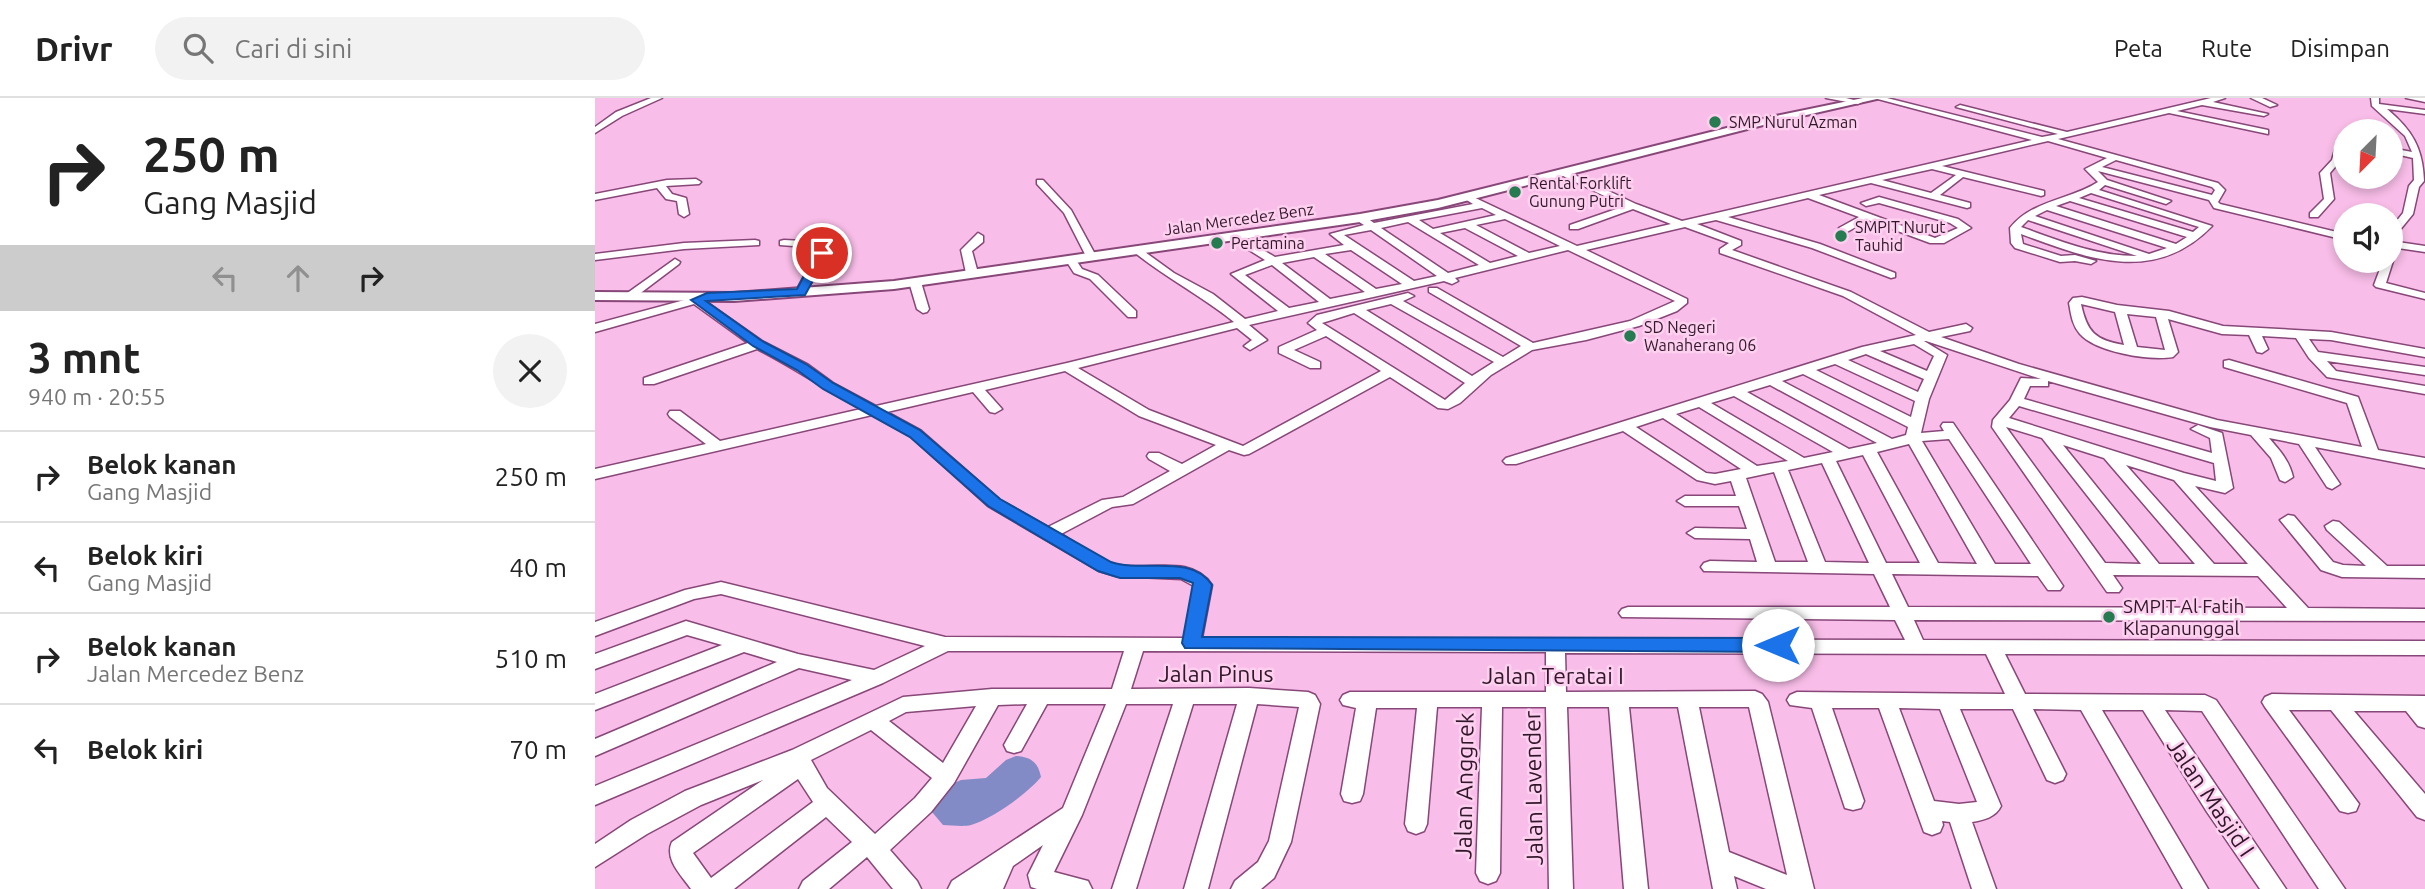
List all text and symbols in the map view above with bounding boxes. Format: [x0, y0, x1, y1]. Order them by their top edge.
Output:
search box [155, 17, 645, 80]
icon: search [179, 29, 217, 67]
text: Drivr [35, 30, 113, 67]
text: Cari di sini [235, 34, 352, 63]
text: Peta [2114, 35, 2163, 62]
text: Rute [2201, 35, 2252, 62]
text: Disimpan [2290, 35, 2390, 62]
place label: SMP Nurul Azman [1729, 113, 1857, 131]
marker: SMP Nurul Azman [1707, 114, 1723, 130]
north arrow [2333, 119, 2403, 189]
map controls [2333, 119, 2403, 273]
icon: right [28, 126, 119, 217]
text: 250 m [143, 126, 280, 181]
place label: Rental Forklift Gunung Putri [1529, 174, 1632, 210]
text: Gang Masjid [143, 184, 317, 220]
marker: Rental Forklift Gunung Putri [1507, 184, 1523, 200]
street label: Jalan Mercedez Benz [1163, 200, 1315, 238]
button: sound [2333, 203, 2403, 273]
place label: SMPIT Nurut Tauhid [1855, 218, 1946, 254]
pin [792, 223, 852, 283]
marker: SMPIT Nurut Tauhid [1833, 228, 1849, 244]
icon: arrive [803, 234, 841, 272]
place label: Pertamina [1231, 234, 1305, 252]
marker: Pertamina [1209, 235, 1225, 251]
icon: left [206, 259, 244, 297]
icon: ahead [279, 259, 317, 297]
icon: right [352, 259, 390, 297]
place label: SD Negeri Wanaherang 06 [1644, 318, 1756, 354]
marker: SD Negeri Wanaherang 06 [1622, 328, 1638, 344]
text: 3 mnt [28, 334, 141, 381]
button: close [493, 334, 567, 408]
text: 940 m · 20:55 [28, 384, 166, 409]
text: Belok kanan [87, 450, 237, 479]
icon: right [28, 458, 66, 496]
text: 250 m [495, 462, 567, 491]
text: Gang Masjid [87, 479, 212, 504]
text: Belok kiri [87, 541, 203, 570]
icon: left [28, 549, 66, 587]
text: 40 m [509, 553, 567, 582]
text: Gang Masjid [87, 570, 212, 595]
place label: SMPIT Al Fatih Klapanunggal [2123, 595, 2244, 639]
position arrow [1741, 608, 1815, 682]
marker: SMPIT Al Fatih Klapanunggal [2101, 609, 2117, 625]
text: Belok kanan [87, 632, 237, 661]
icon: right [28, 640, 66, 678]
text: 510 m [495, 644, 567, 673]
text: Jalan Mercedez Benz [87, 661, 304, 686]
street label: Jalan Pinus [1158, 661, 1274, 686]
street label: Jalan Teratai I [1482, 663, 1624, 688]
street label: Jalan Lavender [1519, 710, 1547, 866]
street label: Jalan Anggrek [1450, 712, 1478, 860]
icon: left [28, 731, 66, 769]
street label: Jalan Masjid I [2162, 733, 2260, 861]
text: Belok kiri [87, 735, 203, 764]
text: 70 m [509, 735, 567, 764]

